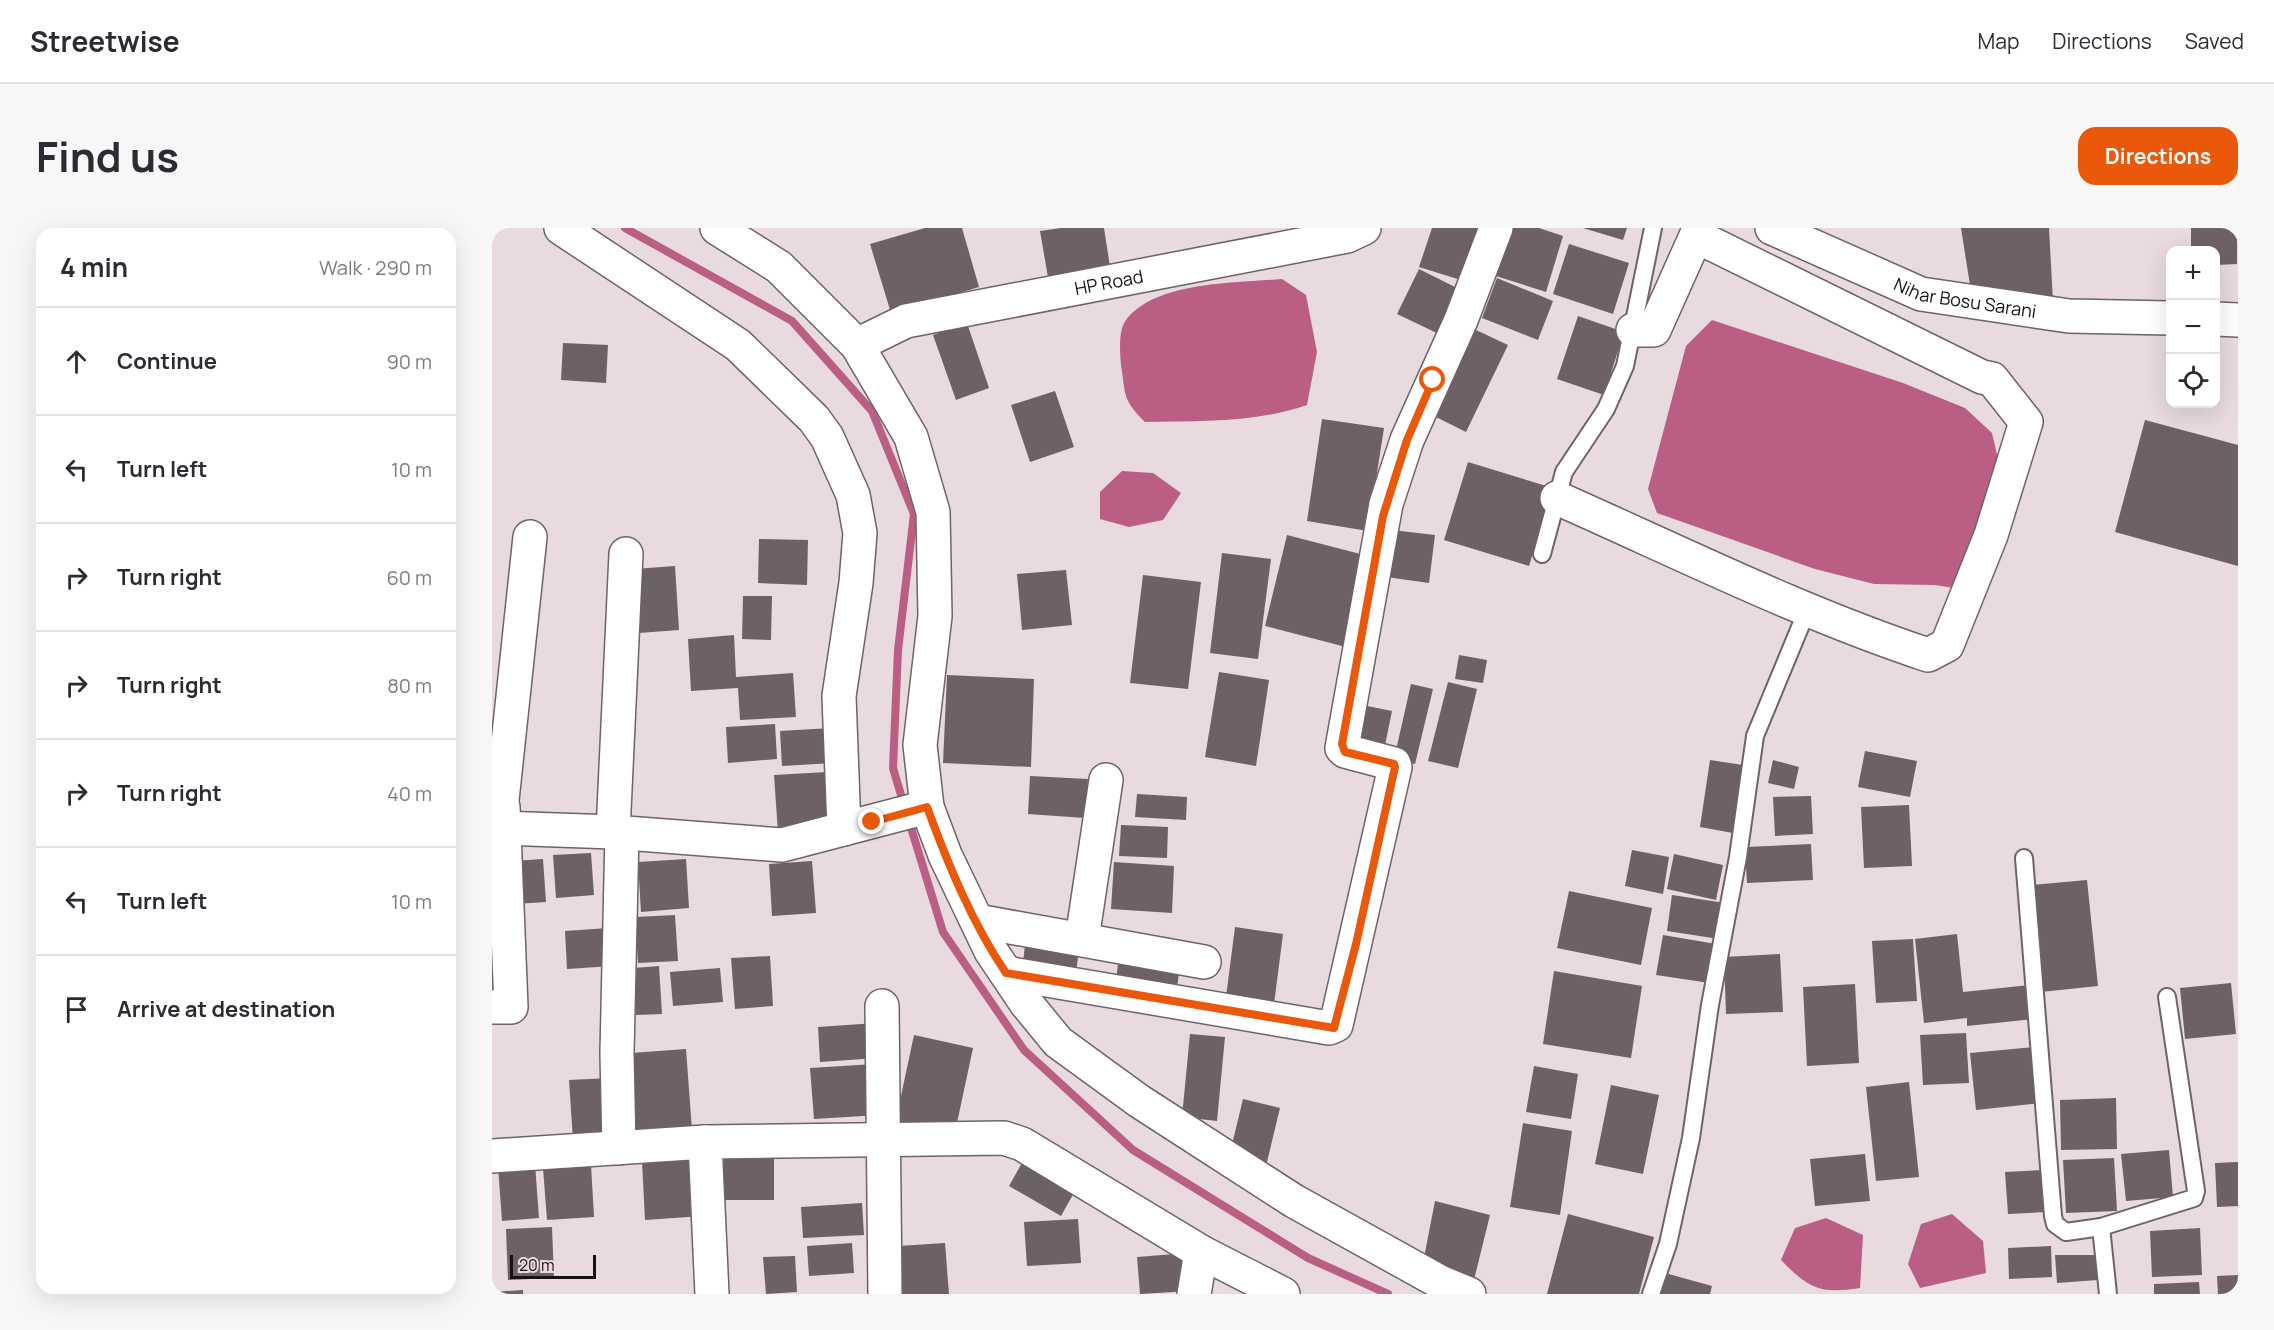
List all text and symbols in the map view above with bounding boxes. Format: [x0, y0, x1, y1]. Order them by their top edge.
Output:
text: Streetwise [30, 22, 180, 60]
text: Map [1978, 27, 2019, 55]
text: Directions [2052, 27, 2152, 55]
text: Saved [2185, 27, 2244, 55]
text: Find us [36, 127, 179, 185]
button: Directions [2078, 127, 2238, 185]
map controls [2166, 246, 2220, 408]
button: + [2166, 246, 2220, 300]
text: 4 min [60, 249, 128, 285]
text: Walk · 290 m [319, 254, 432, 281]
street label: HP Road [1072, 264, 1145, 300]
street label: Nihar Bosu Sarani [1890, 272, 2038, 323]
button: − [2166, 300, 2220, 354]
icon: ahead [60, 345, 93, 378]
text: Continue [117, 346, 217, 376]
text: 90 m [386, 348, 432, 375]
button: locate [2166, 354, 2220, 408]
route start [1419, 366, 1445, 392]
icon: left [60, 453, 93, 486]
text: Turn left [117, 454, 207, 484]
text: 10 m [391, 456, 432, 483]
icon: right [60, 561, 93, 594]
text: Turn right [117, 562, 222, 592]
text: 60 m [386, 564, 432, 591]
icon: right [60, 669, 93, 702]
text: Turn right [117, 670, 222, 700]
text: 80 m [387, 672, 432, 699]
icon: right [60, 777, 93, 810]
text: Turn right [117, 778, 222, 808]
text: 40 m [387, 780, 432, 807]
route end [858, 808, 884, 834]
icon: left [60, 885, 93, 918]
text: Turn left [117, 886, 207, 916]
text: 10 m [391, 888, 432, 915]
icon: arrive [60, 993, 93, 1026]
text: Arrive at destination [117, 994, 335, 1024]
scale bar [510, 1252, 596, 1280]
text: 20 m [519, 1254, 555, 1276]

